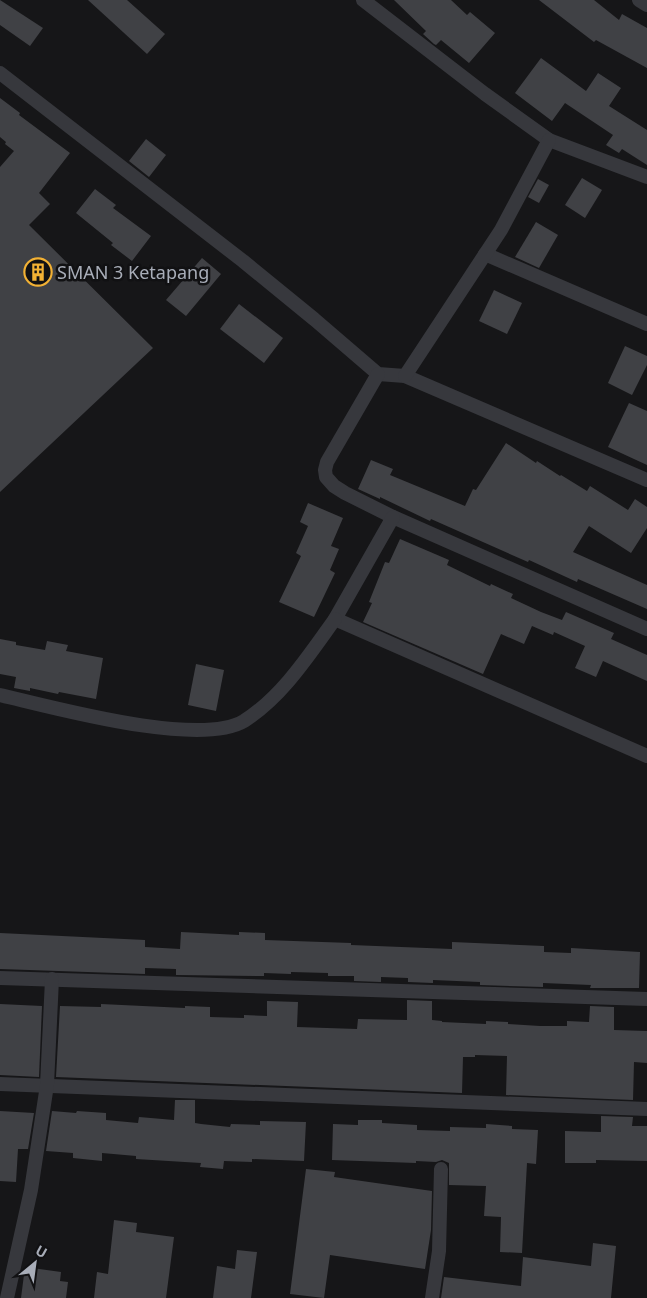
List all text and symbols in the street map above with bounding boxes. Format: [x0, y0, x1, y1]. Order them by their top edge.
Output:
building icon: SMAN 3 Ketapang [23, 257, 53, 287]
place label: SMAN 3 Ketapang [57, 260, 209, 284]
north arrow [10, 1238, 60, 1288]
text: U [32, 1240, 51, 1262]

